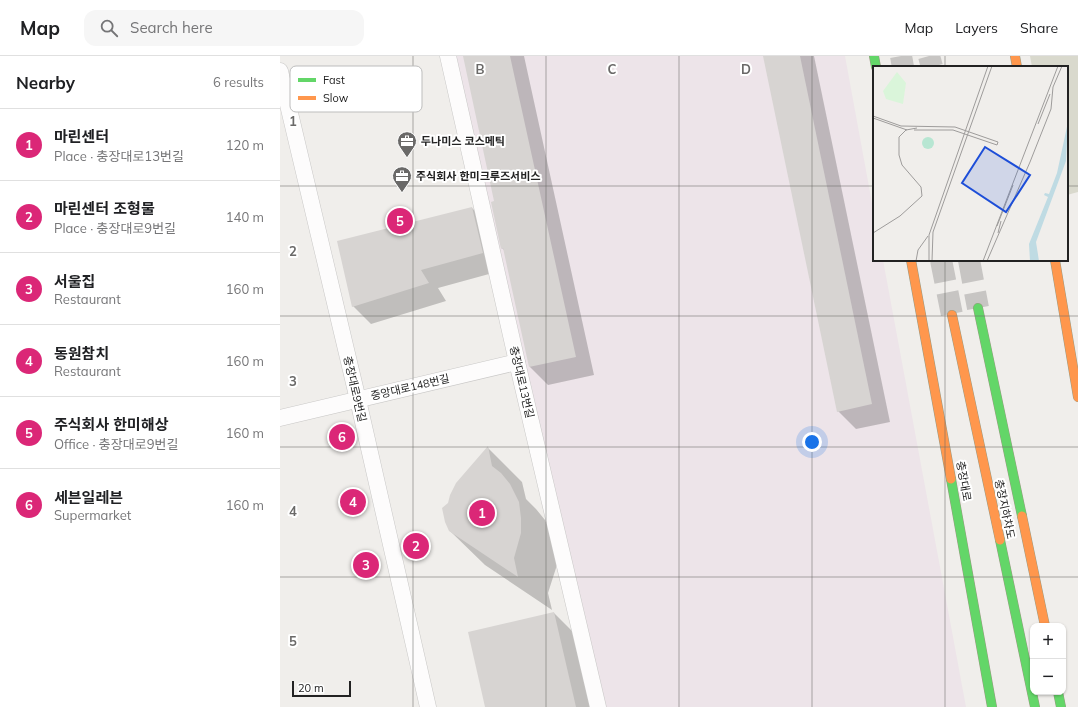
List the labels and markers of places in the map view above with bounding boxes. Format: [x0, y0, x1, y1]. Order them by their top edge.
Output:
office icon: 두나미스 코스메틱 [396, 130, 418, 158]
place label: 두나미스 코스메틱 [421, 134, 505, 148]
office icon: 주식회사 한미크루즈서비스 [391, 165, 413, 193]
place label: 주식회사 한미크루즈서비스 [416, 169, 540, 183]
pin: 5 [387, 206, 413, 236]
pin: 6 [329, 422, 355, 452]
pin: 4 [340, 487, 366, 517]
pin: 1 [469, 498, 495, 528]
pin: 2 [403, 531, 429, 561]
pin: 3 [353, 550, 379, 580]

